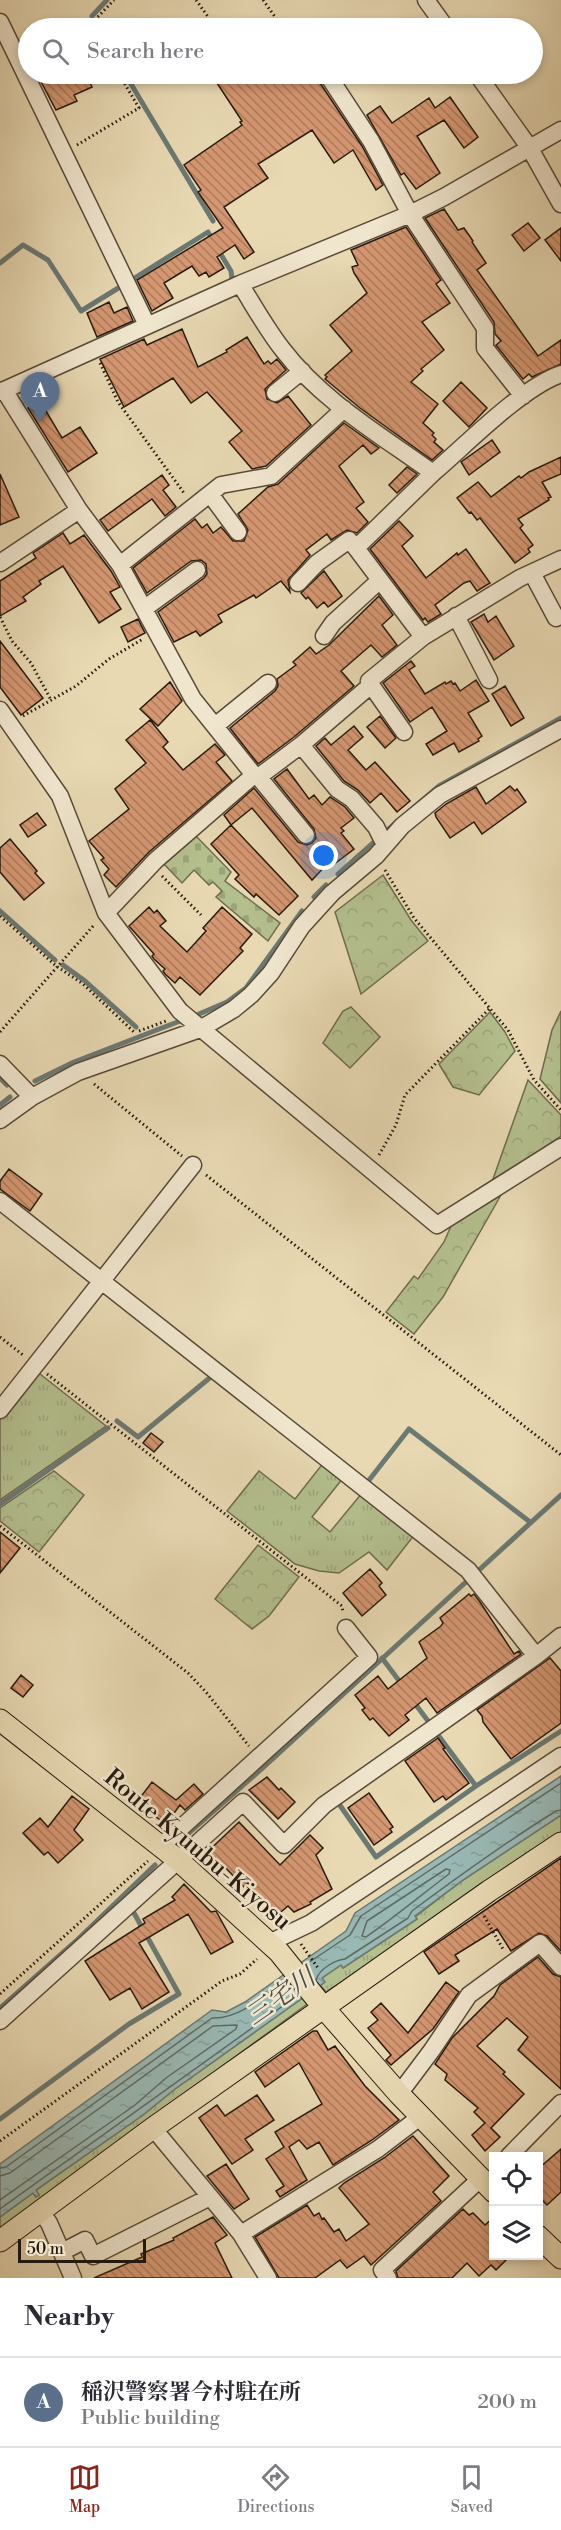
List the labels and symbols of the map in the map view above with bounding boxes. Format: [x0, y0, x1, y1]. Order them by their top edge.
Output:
pin: A [20, 372, 60, 422]
your location [309, 841, 338, 870]
street label: Route Kyuubu-Kiyosu [98, 1763, 297, 1937]
water label: 三宅川 [239, 1960, 324, 2032]
scale bar [18, 2236, 146, 2264]

